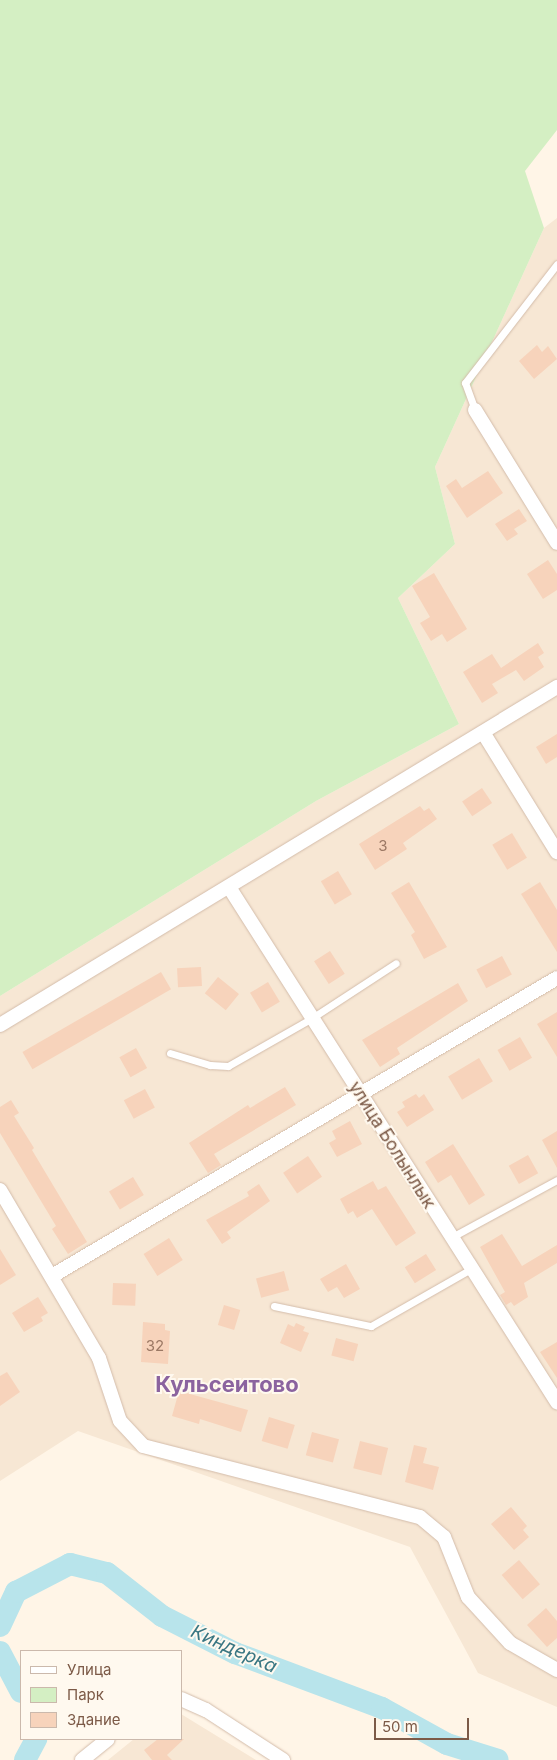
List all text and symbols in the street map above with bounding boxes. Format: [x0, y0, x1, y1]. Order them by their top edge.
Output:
house number: 3 [378, 837, 388, 855]
street label: улица Болынлык [344, 1077, 440, 1213]
house number: 32 [146, 1337, 164, 1355]
district label: Кульсеитово [155, 1372, 299, 1398]
water label: Киндерка [187, 1620, 281, 1678]
legend [20, 1650, 182, 1740]
text: Улица [67, 1660, 111, 1679]
text: Парк [67, 1685, 104, 1704]
scale bar [377, 1708, 472, 1740]
text: Здание [67, 1710, 121, 1729]
text: 50 m [382, 1717, 418, 1736]

